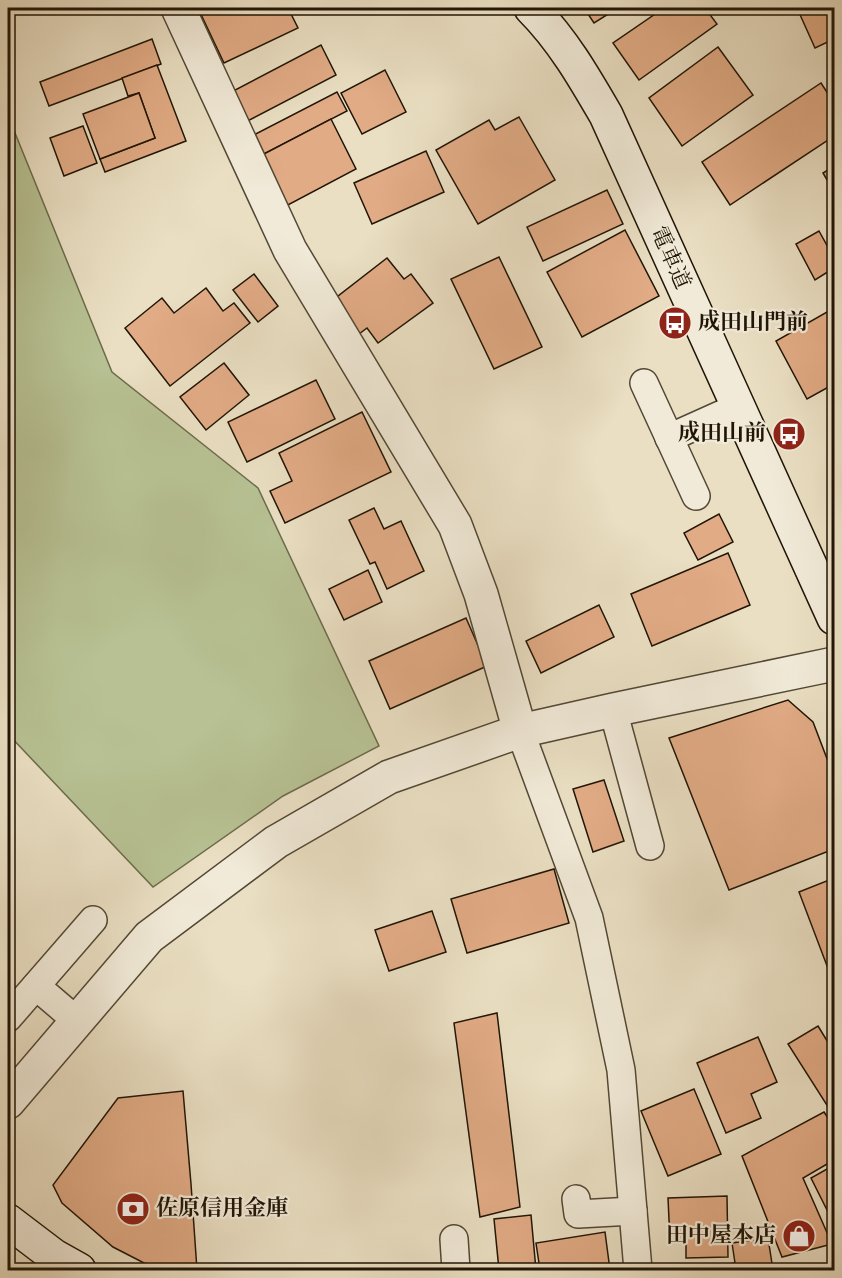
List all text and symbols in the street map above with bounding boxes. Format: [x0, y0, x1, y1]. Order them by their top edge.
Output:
street label: 電車道 [647, 223, 695, 293]
bus stop icon: 成田山門前 [657, 305, 693, 341]
place label: 成田山門前 [698, 309, 808, 334]
bus stop icon: 成田山前 [771, 416, 807, 452]
place label: 成田山前 [678, 420, 766, 445]
bank icon: 佐原信用金庫 [115, 1191, 151, 1227]
place label: 佐原信用金庫 [156, 1196, 288, 1220]
shop icon: 田中屋本店 [781, 1218, 817, 1254]
place label: 田中屋本店 [666, 1223, 776, 1247]

